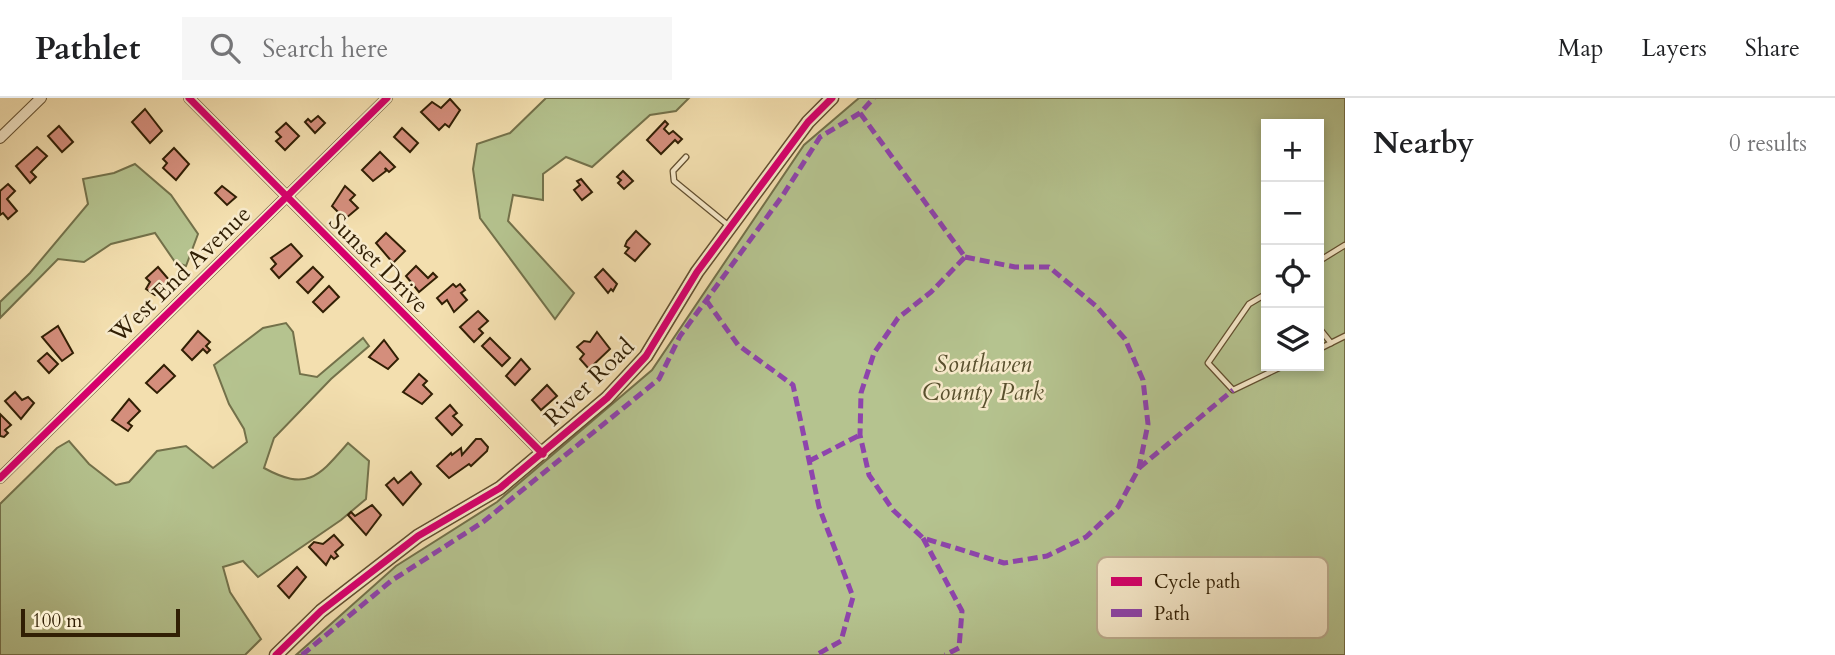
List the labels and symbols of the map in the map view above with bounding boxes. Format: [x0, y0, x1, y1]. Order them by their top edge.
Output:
street label: West End Avenue [102, 198, 258, 351]
street label: Sunset Drive [321, 206, 436, 321]
street label: River Road [537, 331, 642, 434]
park label: Southaven County Park [922, 348, 1044, 409]
legend [1097, 557, 1328, 638]
text: Cycle path [1154, 569, 1241, 595]
text: Path [1154, 601, 1190, 627]
scale bar [21, 606, 180, 638]

